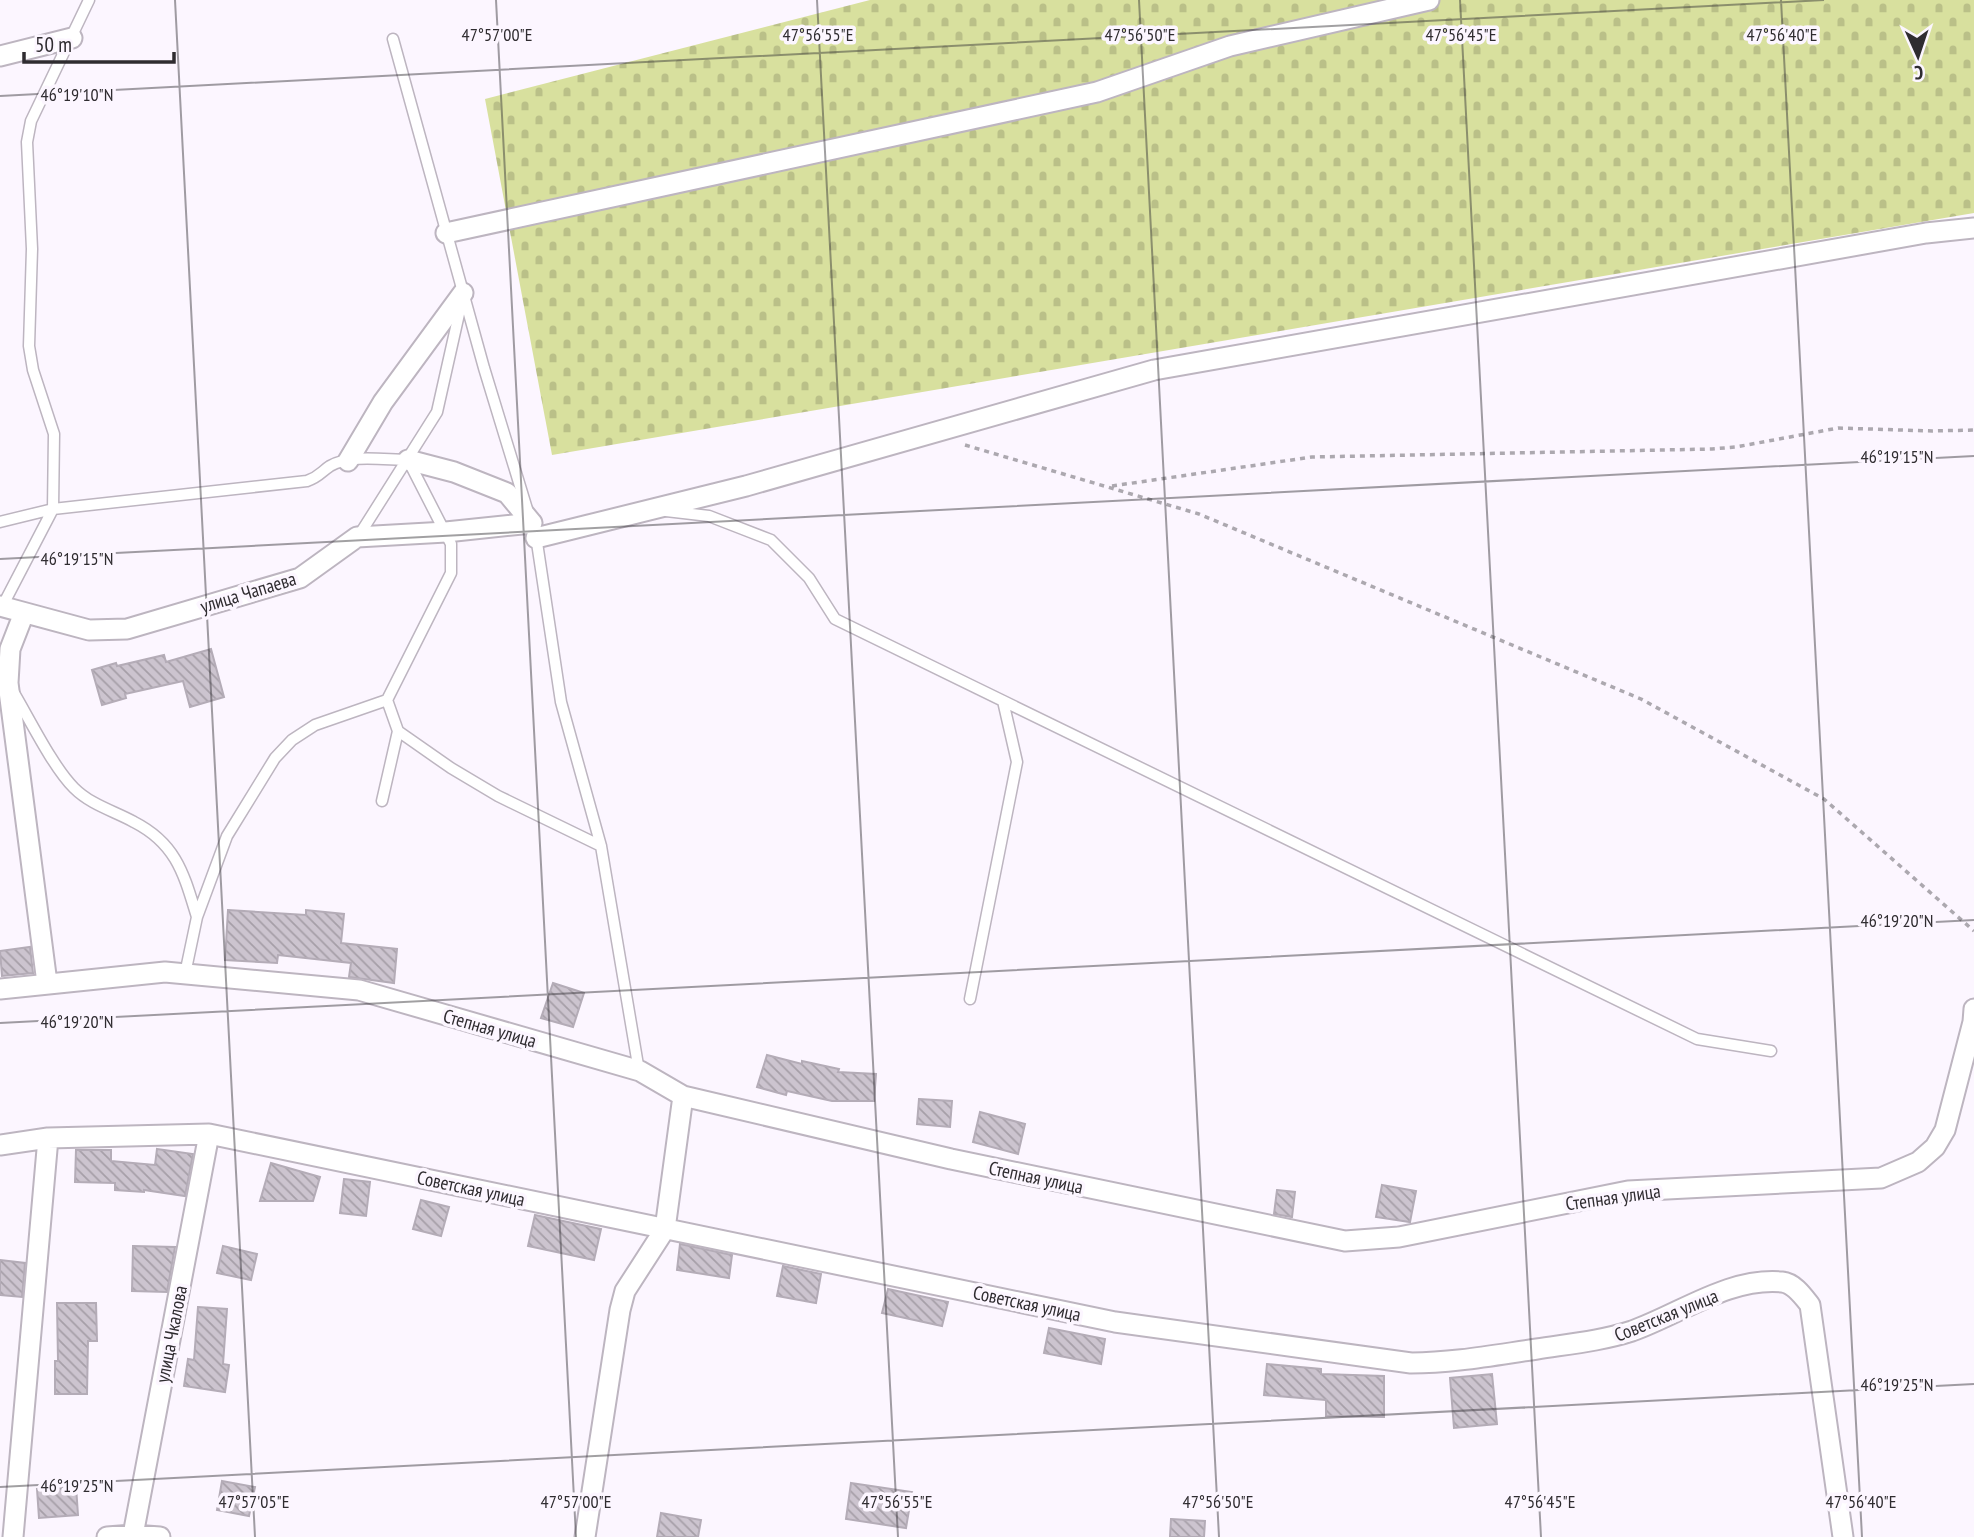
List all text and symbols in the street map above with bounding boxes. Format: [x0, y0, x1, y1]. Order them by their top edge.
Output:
scale bar [24, 21, 175, 65]
north arrow [1883, 21, 1953, 91]
text: 47°57'00"E [462, 23, 532, 46]
text: 47°56'55"E [783, 23, 853, 46]
text: 47°56'50"E [1105, 23, 1175, 46]
text: 47°56'45"E [1426, 23, 1496, 46]
text: 47°56'40"E [1747, 23, 1817, 46]
text: 50 m [35, 31, 72, 58]
text: С [1914, 61, 1924, 85]
text: 46°19'10"N [41, 83, 113, 106]
text: 46°19'15"N [1861, 445, 1933, 468]
text: 46°19'15"N [41, 547, 113, 570]
street label: улица Чапаева [197, 566, 299, 618]
text: 46°19'20"N [1861, 909, 1933, 932]
street label: Степная улица [441, 1003, 539, 1053]
text: 46°19'20"N [41, 1010, 113, 1033]
street label: Степная улица [987, 1155, 1085, 1199]
street label: Советская улица [415, 1165, 527, 1211]
street label: Степная улица [1564, 1178, 1662, 1216]
street label: Советская улица [971, 1280, 1083, 1326]
street label: улица Чкалова [150, 1283, 192, 1385]
street label: Советская улица [1611, 1283, 1721, 1347]
text: 46°19'25"N [1861, 1373, 1933, 1396]
text: 46°19'25"N [41, 1474, 113, 1497]
text: 47°57'05"E [219, 1490, 289, 1513]
text: 47°57'00"E [541, 1490, 611, 1513]
text: 47°56'55"E [862, 1490, 932, 1513]
text: 47°56'50"E [1183, 1490, 1253, 1513]
text: 47°56'45"E [1505, 1490, 1575, 1513]
text: 47°56'40"E [1826, 1490, 1896, 1513]

